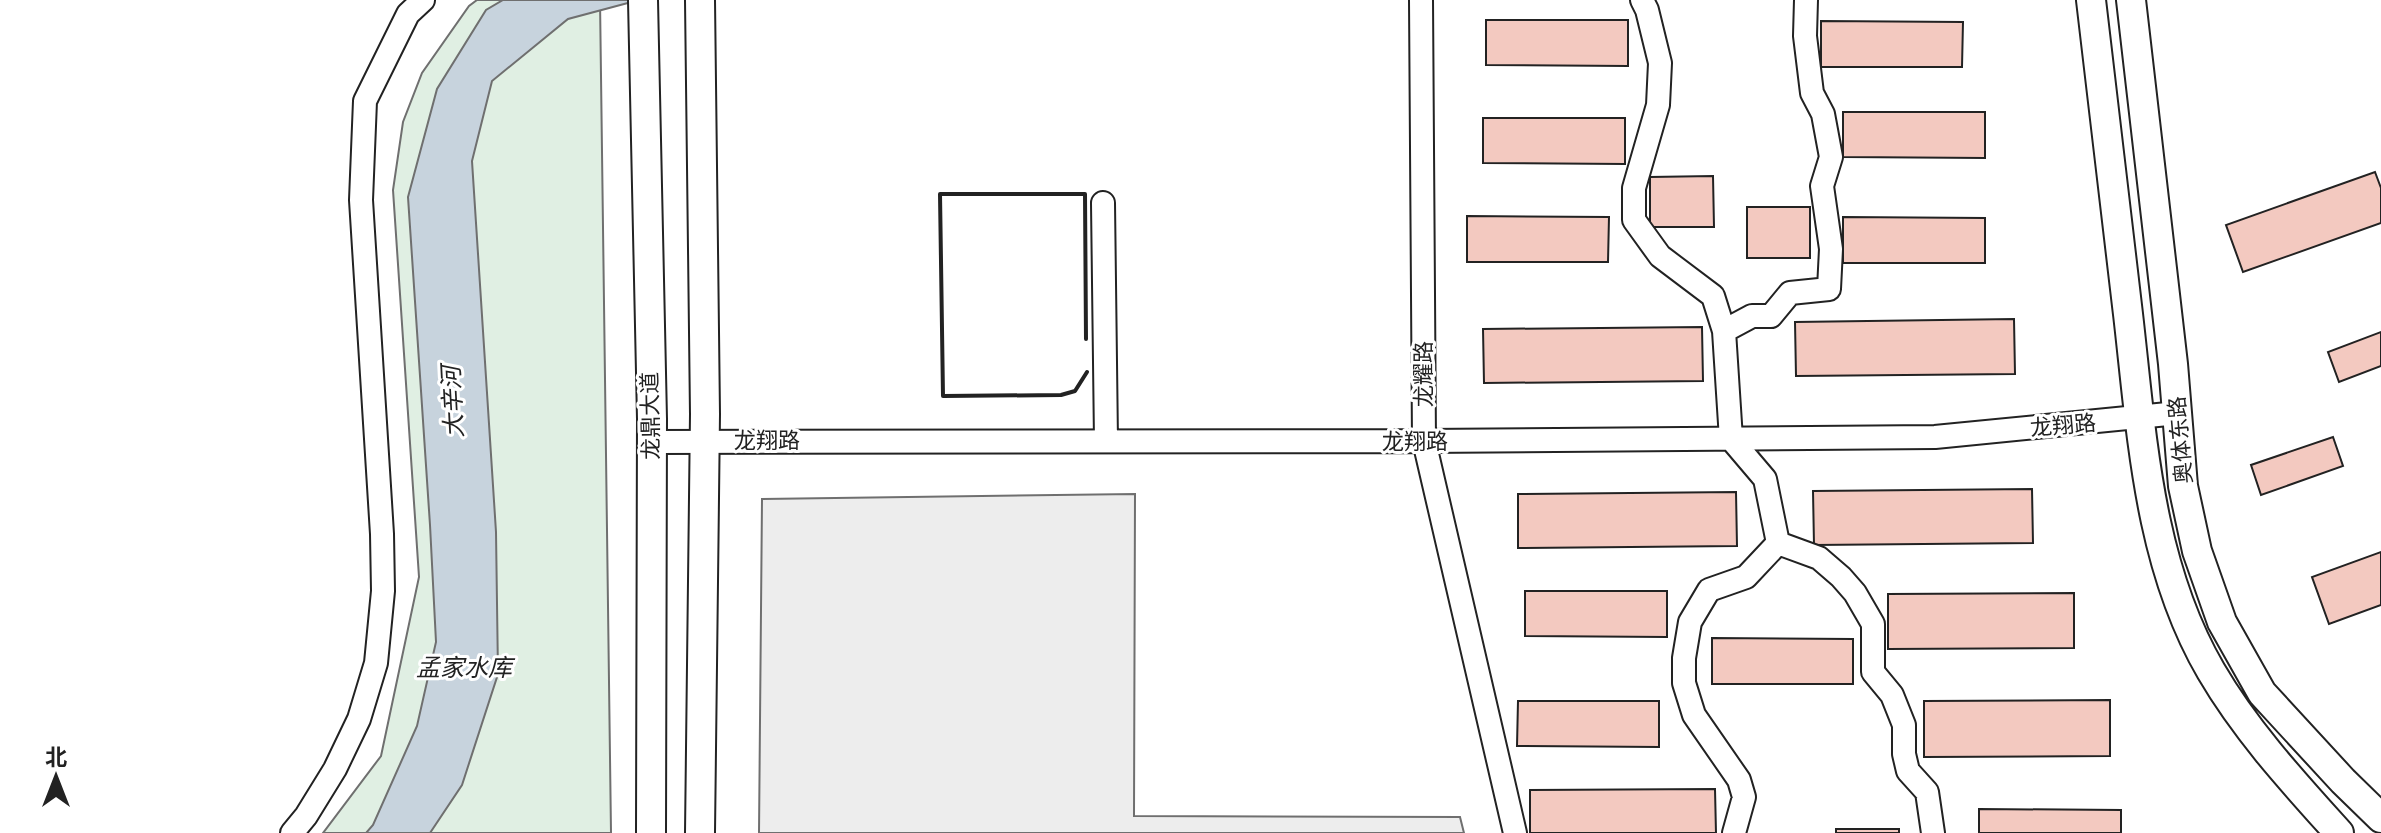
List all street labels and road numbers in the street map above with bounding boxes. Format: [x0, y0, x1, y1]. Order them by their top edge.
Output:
street label: 龙耀路 [1409, 341, 1438, 407]
street label: 龙鼎大道 [635, 372, 666, 460]
street label: 奥体东路 [2162, 395, 2199, 485]
street label: 龙翔路 [2029, 408, 2097, 443]
street label: 龙翔路 [734, 426, 800, 455]
street label: 龙翔路 [1382, 427, 1448, 456]

